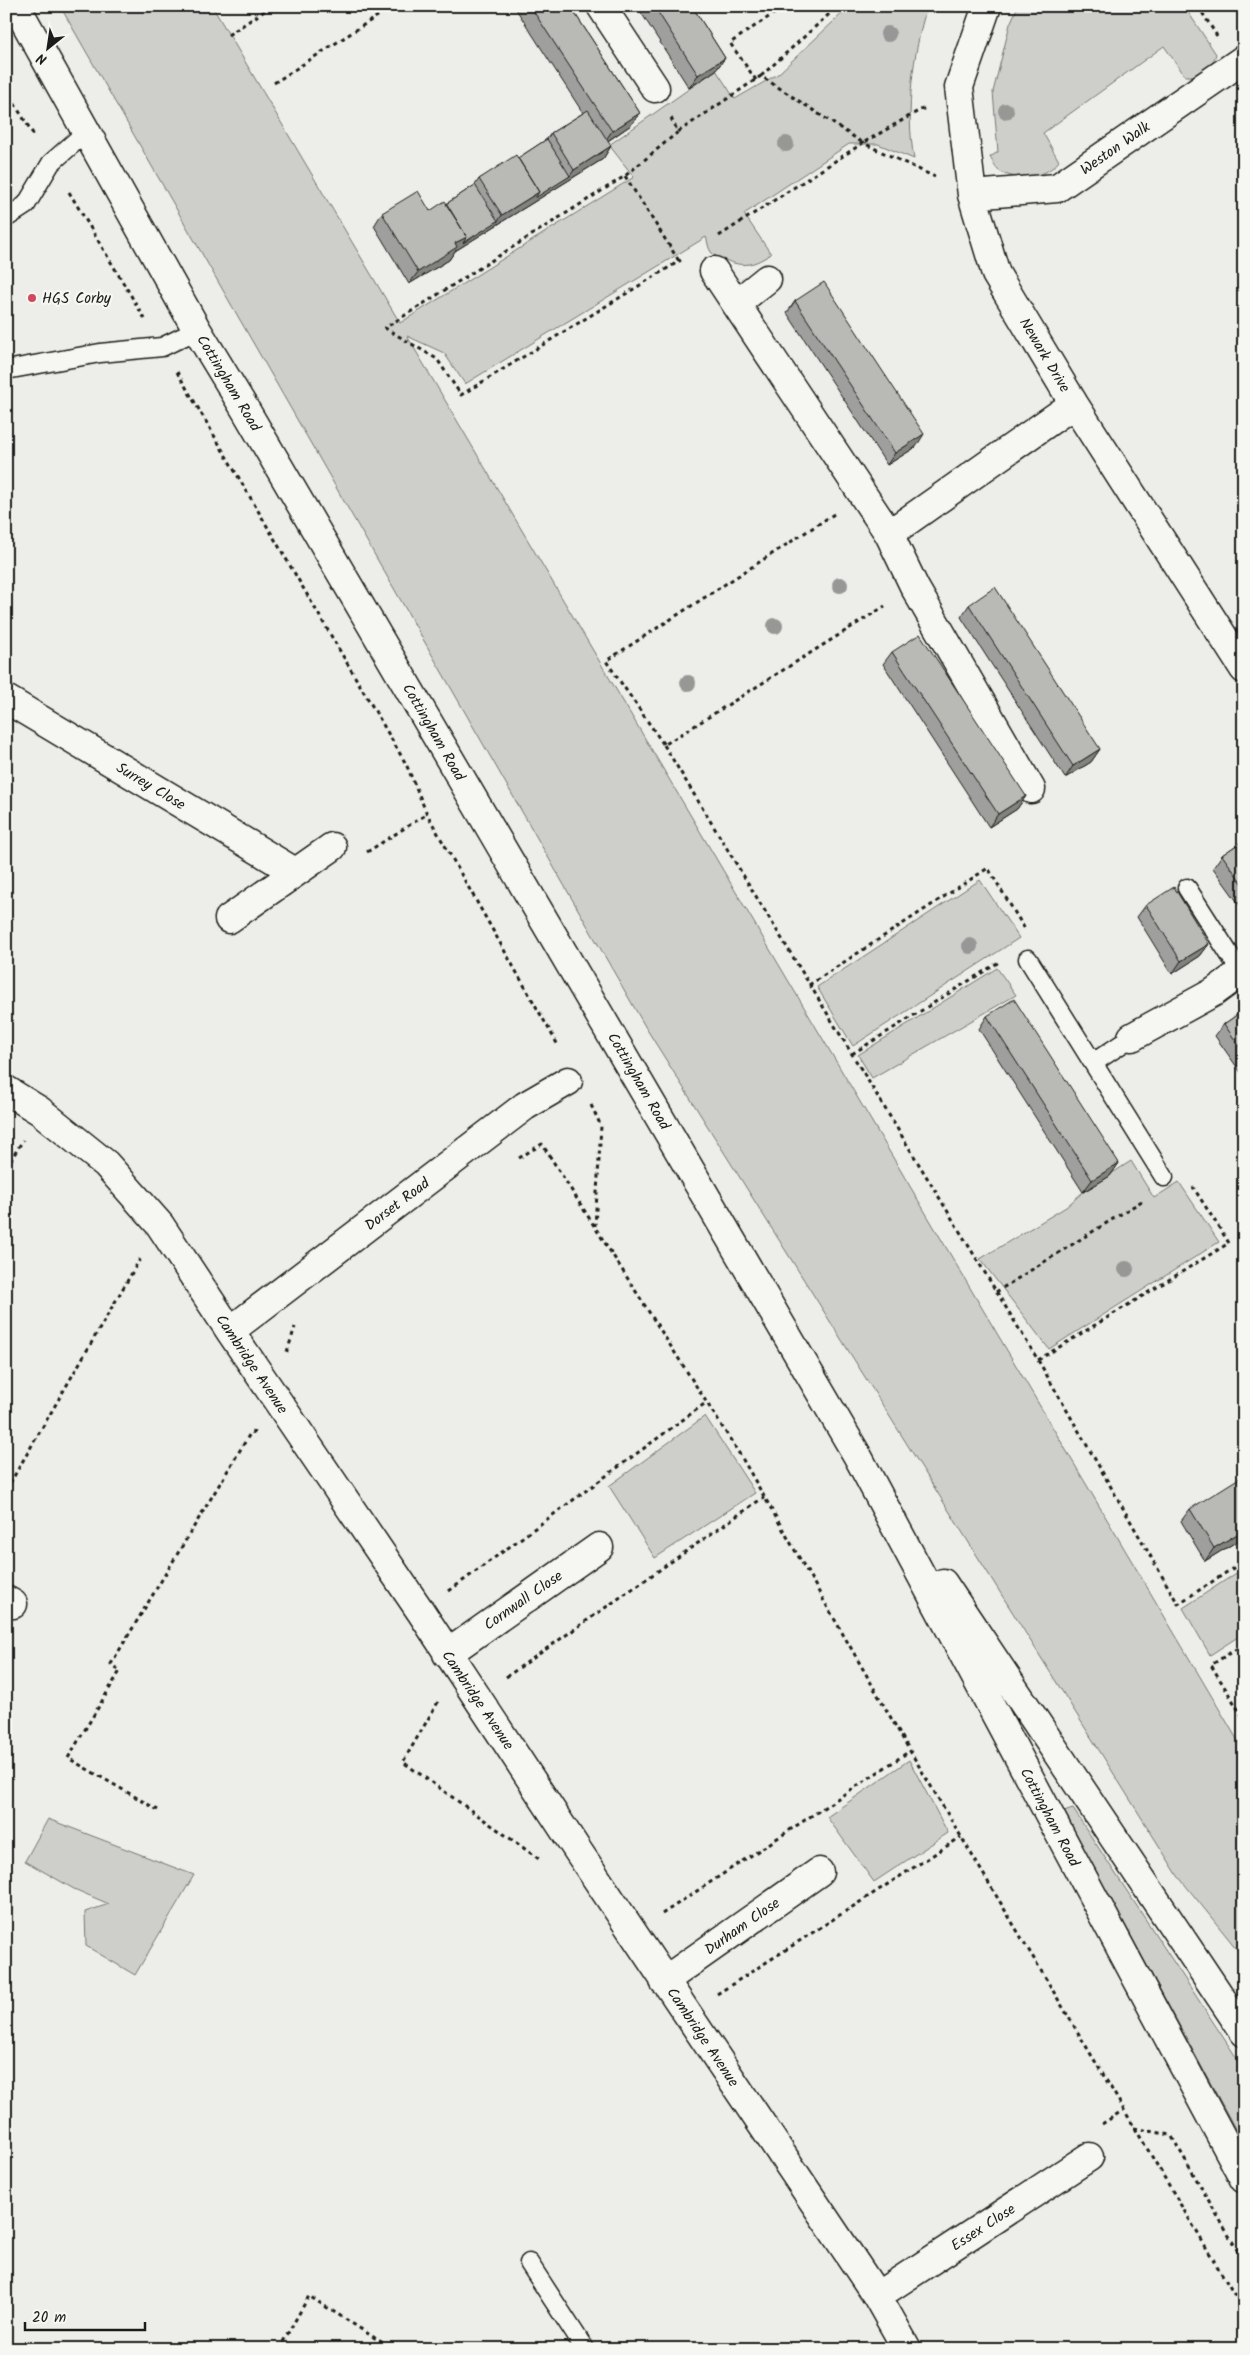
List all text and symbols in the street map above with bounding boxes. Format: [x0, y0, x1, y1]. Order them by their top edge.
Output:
north arrow [22, 22, 72, 72]
text: N [33, 47, 51, 70]
street label: Weston Walk [1076, 115, 1156, 182]
place label: HGS Corby [42, 287, 112, 311]
marker: HGS Corby [26, 292, 38, 304]
street label: Newark Drive [1012, 314, 1076, 398]
street label: Cottingham Road [190, 331, 267, 437]
street label: Cottingham Road [395, 679, 471, 786]
street label: Surrey Close [111, 757, 190, 817]
street label: Cottingham Road [600, 1028, 676, 1135]
street label: Dorset Road [360, 1172, 436, 1237]
street label: Cambridge Avenue [209, 1310, 294, 1420]
street label: Cornwall Close [479, 1565, 568, 1637]
street label: Cambridge Avenue [435, 1646, 520, 1756]
street label: Cottingham Road [1013, 1764, 1086, 1872]
street label: Durham Close [700, 1892, 785, 1962]
street label: Cambridge Avenue [660, 1983, 745, 2093]
street label: Essex Close [946, 2198, 1021, 2258]
scale bar [25, 2300, 145, 2332]
text: 20 m [32, 2306, 66, 2330]

